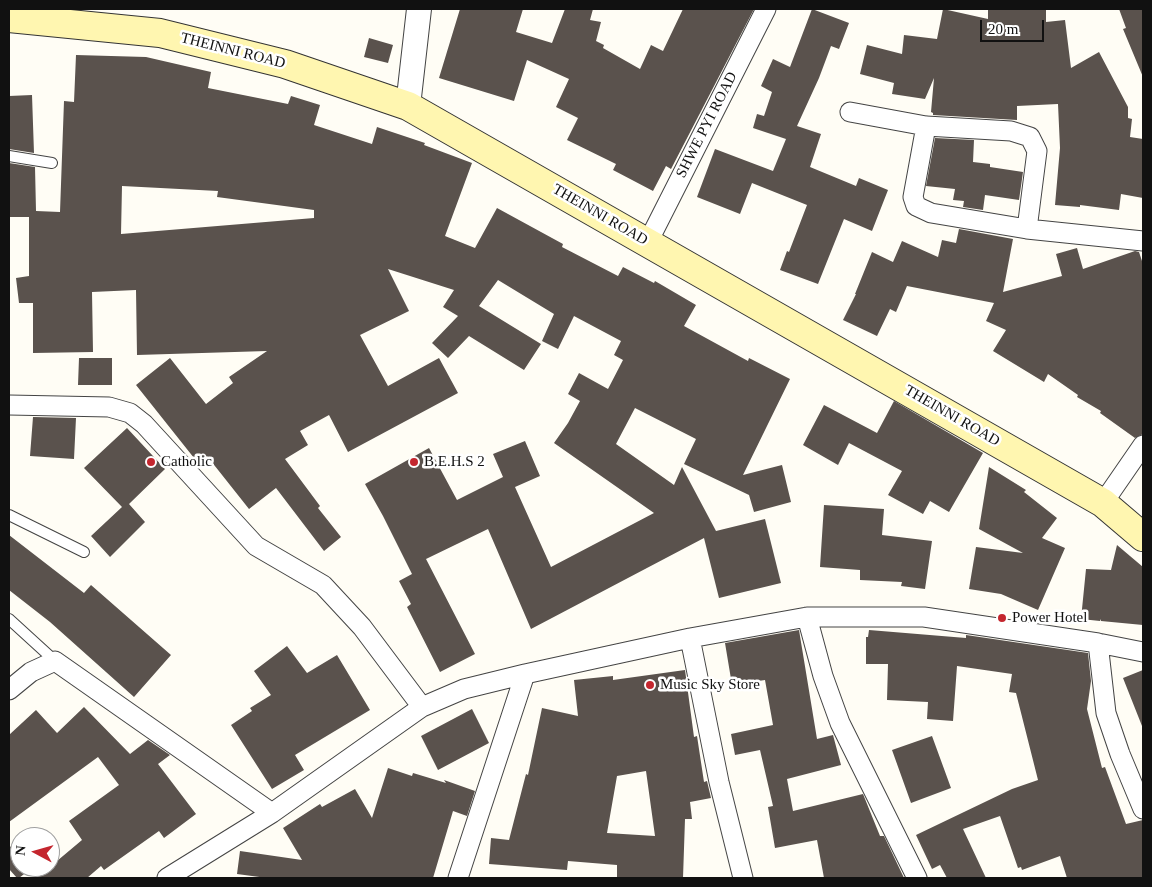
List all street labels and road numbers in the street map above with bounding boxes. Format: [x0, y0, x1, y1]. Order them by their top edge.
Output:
street label: THEINNI ROAD [179, 29, 287, 73]
street label: SHWE PYI ROAD [672, 69, 742, 181]
street label: THEINNI ROAD [549, 180, 651, 250]
street label: THEINNI ROAD [901, 381, 1003, 451]

